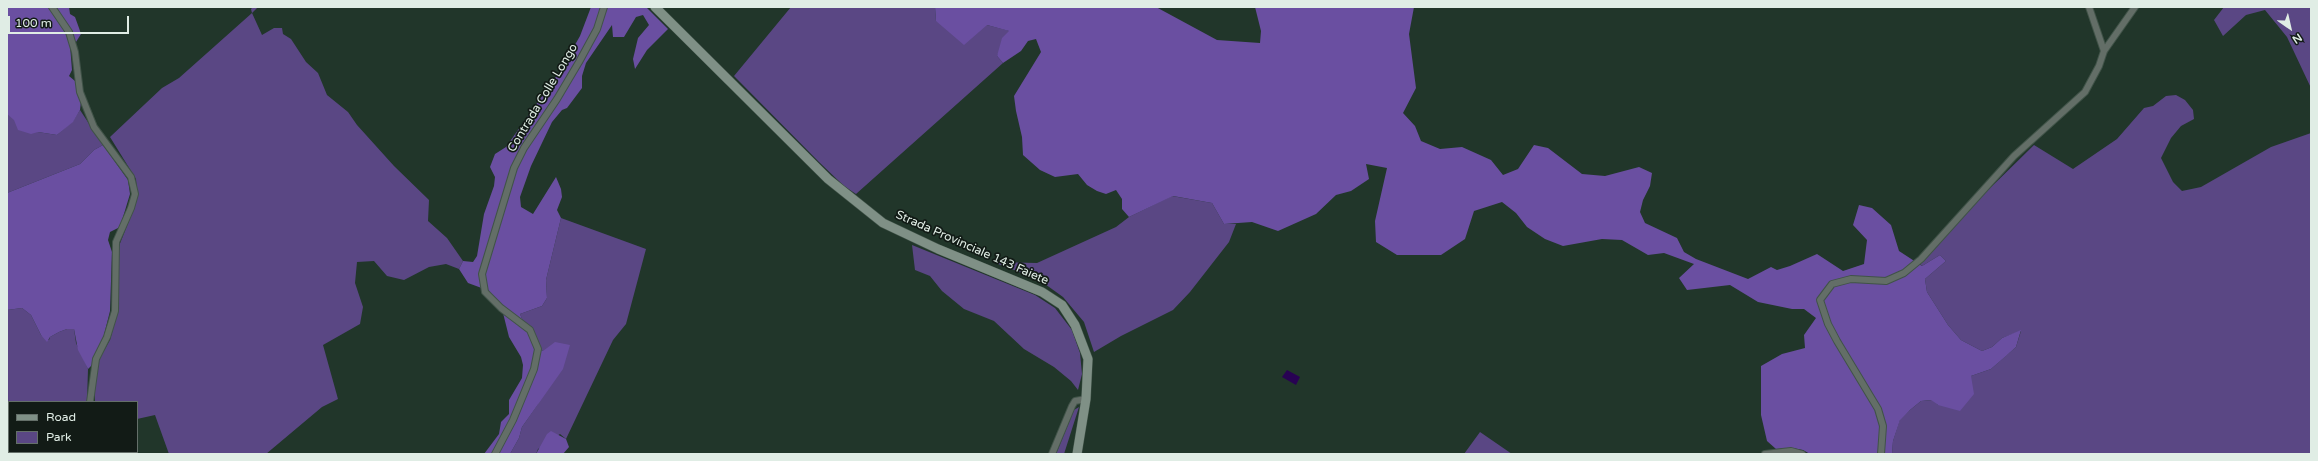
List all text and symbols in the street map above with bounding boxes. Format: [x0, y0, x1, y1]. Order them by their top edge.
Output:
scale bar [10, 8, 131, 34]
north arrow [2270, 8, 2310, 48]
text: 100 m [15, 16, 52, 30]
text: N [2290, 31, 2304, 46]
street label: Contrada Colle Longo [505, 41, 581, 155]
street label: Strada Provinciale 143 Faiete [893, 208, 1051, 288]
legend [8, 401, 138, 453]
text: Road [46, 410, 76, 424]
text: Park [46, 430, 72, 444]

